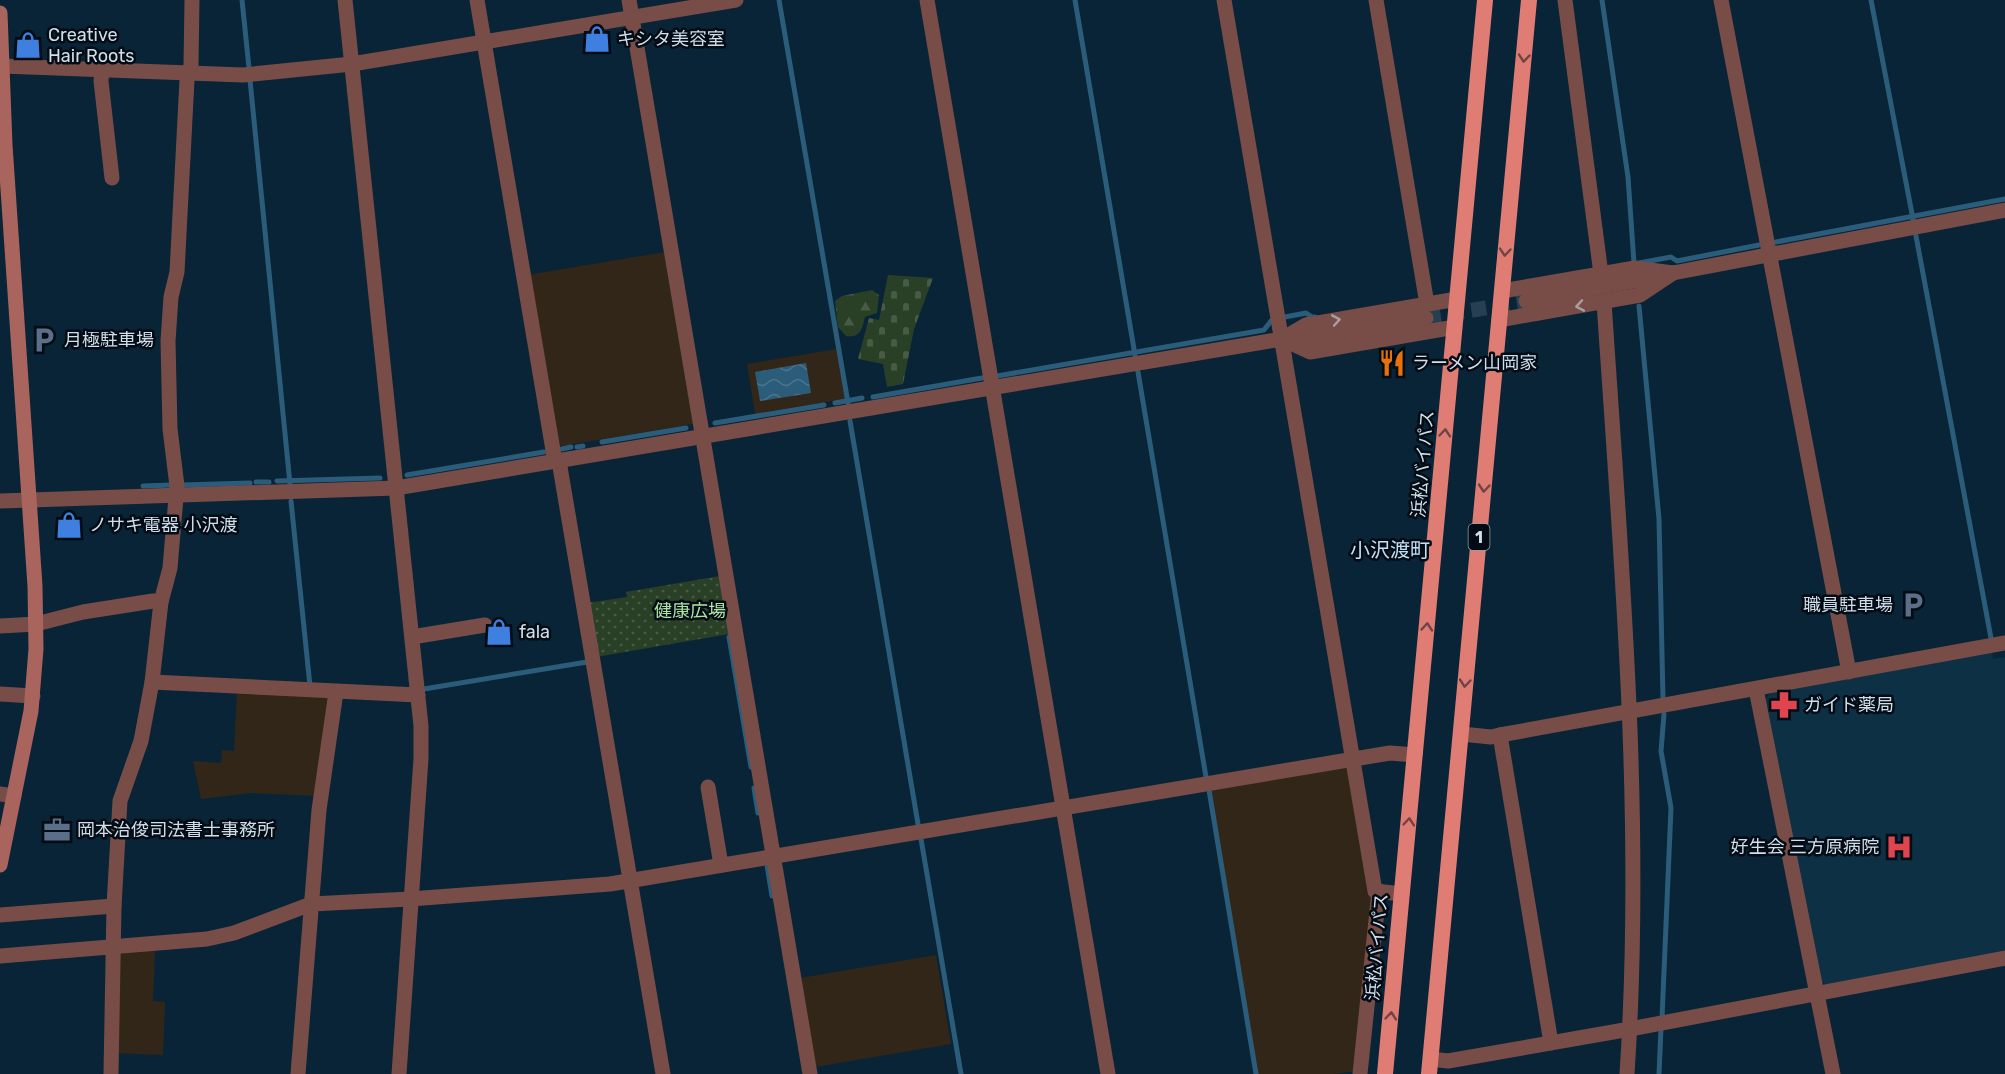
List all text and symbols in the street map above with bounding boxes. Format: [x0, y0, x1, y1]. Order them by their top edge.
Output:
place label: Creative Hair Roots [48, 24, 134, 67]
shop icon: キシタ美容室 [582, 24, 612, 54]
place label: キシタ美容室 [617, 28, 725, 50]
shop icon: Creative Hair Roots [13, 30, 43, 60]
one-way arrow [1518, 54, 1531, 63]
one-way arrow [1499, 248, 1512, 257]
one-way arrow [1576, 299, 1585, 311]
one-way arrow [1331, 314, 1340, 326]
parking icon: 月極駐車場 [29, 325, 59, 355]
place label: 月極駐車場 [64, 329, 154, 351]
restaurant icon: ラーメン山岡家 [1377, 348, 1407, 378]
place label: ラーメン山岡家 [1412, 352, 1537, 374]
street label: 浜松バイパス [1407, 409, 1439, 519]
one-way arrow [1438, 429, 1451, 438]
one-way arrow [1478, 484, 1491, 493]
shop icon: ノサキ電器 小沢渡 [54, 510, 84, 540]
place label: ノサキ電器 小沢渡 [89, 514, 237, 536]
road number: 1 [1468, 524, 1490, 550]
district label: 小沢渡町 [1350, 538, 1430, 562]
parking icon: 職員駐車場 [1898, 590, 1928, 620]
place label: 職員駐車場 [1803, 594, 1893, 616]
park label: 健康広場 [654, 600, 726, 622]
shop icon: fala [484, 617, 514, 647]
place label: fala [519, 621, 550, 643]
one-way arrow [1420, 623, 1433, 632]
one-way arrow [1459, 678, 1472, 687]
pharmacy icon: ガイド薬局 [1769, 690, 1799, 720]
place label: ガイド薬局 [1804, 694, 1894, 716]
office icon: 岡本治俊司法書士事務所 [42, 815, 72, 845]
one-way arrow [1402, 817, 1415, 826]
place label: 岡本治俊司法書士事務所 [77, 819, 275, 841]
hospital icon: 好生会 三方原病院 [1884, 832, 1914, 862]
place label: 好生会 三方原病院 [1731, 836, 1879, 858]
street label: 浜松バイパス [1361, 892, 1393, 1002]
one-way arrow [1384, 1011, 1397, 1020]

